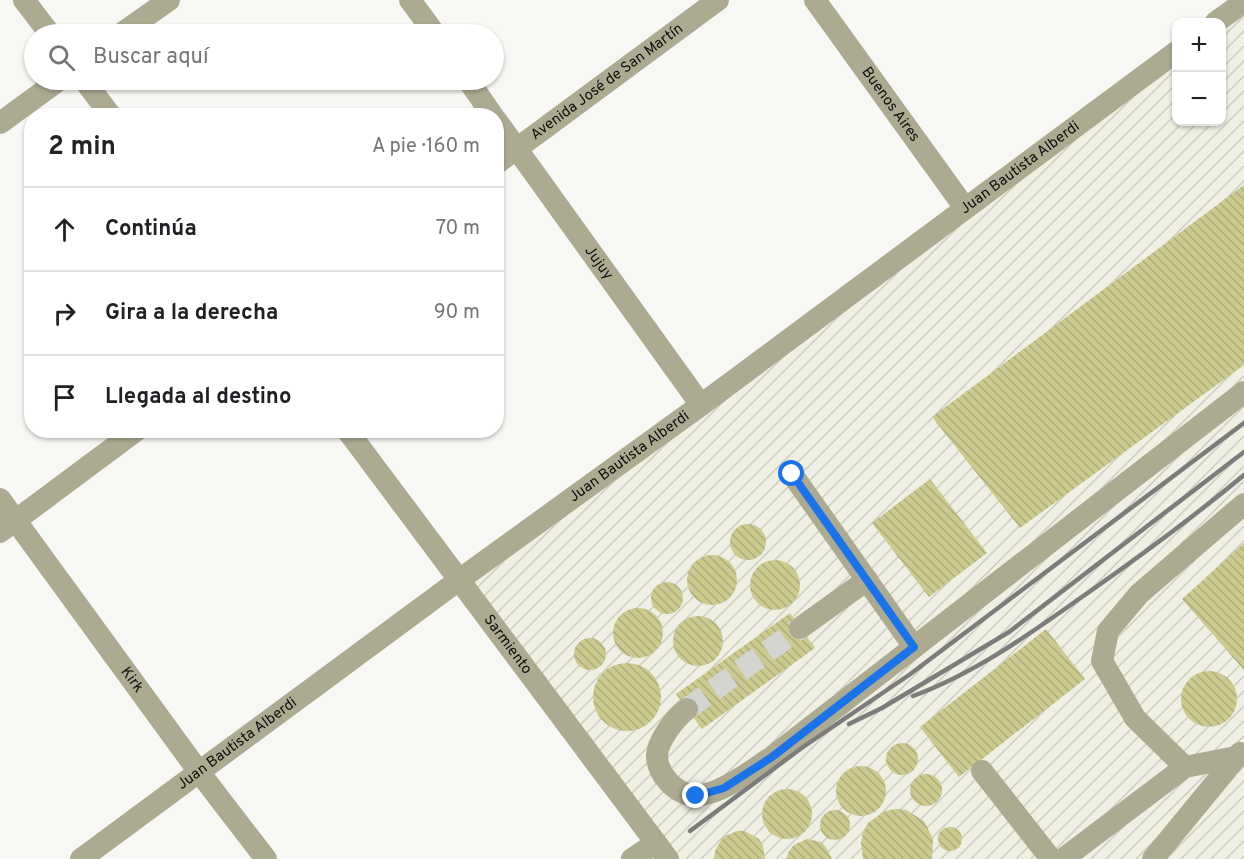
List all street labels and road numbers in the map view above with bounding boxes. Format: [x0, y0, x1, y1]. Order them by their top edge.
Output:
street label: Avenida José de San Martín [527, 19, 687, 145]
street label: Buenos Aires [857, 63, 924, 146]
street label: Juan Bautista Alberdi [956, 117, 1084, 219]
street label: Jujuy [580, 242, 617, 284]
street label: Juan Bautista Alberdi [565, 407, 693, 507]
street label: Sarmiento [479, 611, 536, 678]
street label: Kirk [116, 663, 148, 697]
street label: Juan Bautista Alberdi [173, 693, 301, 794]

